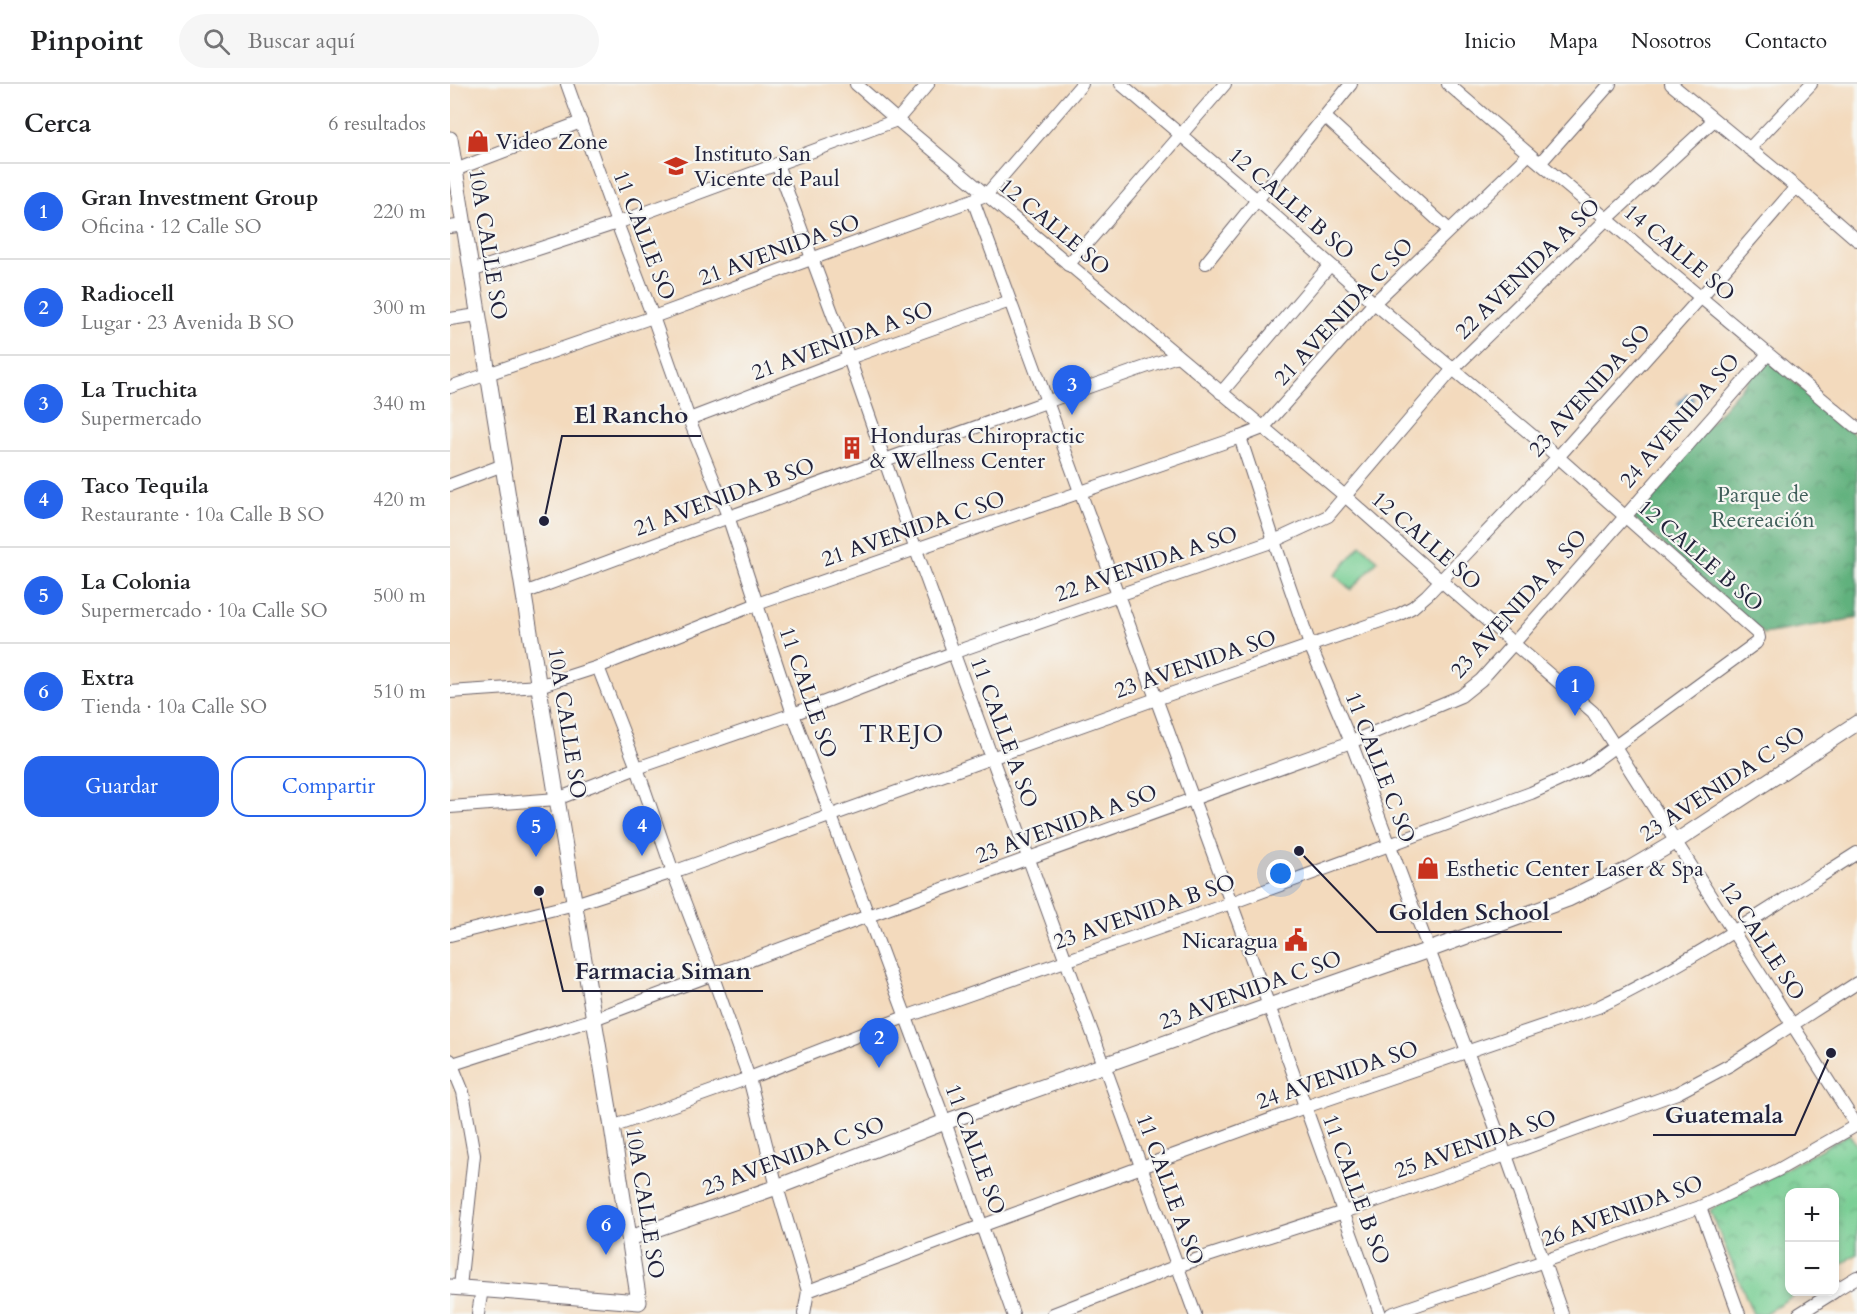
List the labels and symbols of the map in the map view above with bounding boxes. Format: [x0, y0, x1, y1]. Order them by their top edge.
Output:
place label: Video Zone [496, 127, 608, 157]
shop icon: Video Zone [465, 128, 491, 154]
place label: Instituto San Vicente de Paul [694, 139, 840, 194]
street label: 12 CALLE B SO [1222, 141, 1361, 267]
school or university icon: Instituto San Vicente de Paul [663, 153, 689, 179]
street label: 10A CALLE SO [461, 166, 515, 322]
street label: 11 CALLE SO [606, 166, 683, 305]
street label: 12 CALLE SO [992, 171, 1116, 282]
street label: 22 AVENIDA A SO [1449, 192, 1607, 346]
street label: 14 CALLE SO [1617, 197, 1741, 308]
street label: 21 AVENIDA SO [695, 207, 864, 293]
street label: 21 AVENIDA C SO [1267, 231, 1420, 392]
street label: 21 AVENIDA A SO [747, 294, 937, 388]
street label: 23 AVENIDA SO [1522, 318, 1658, 464]
street label: 24 AVENIDA SO [1613, 347, 1747, 494]
pin: 3 [1052, 366, 1092, 415]
callout: El Rancho [562, 394, 701, 436]
text: El Rancho [574, 399, 688, 432]
place label: Honduras Chiropractic & Wellness Center [870, 421, 1085, 476]
building icon: Honduras Chiropractic & Wellness Center [839, 435, 865, 461]
street label: 21 AVENIDA B SO [630, 450, 819, 544]
park label: Parque de Recreación [1711, 480, 1815, 535]
street label: 21 AVENIDA C SO [818, 483, 1009, 574]
street label: 12 CALLE SO [1365, 484, 1488, 597]
street label: 12 CALLE B SO [1631, 493, 1770, 619]
street label: 22 AVENIDA A SO [1051, 519, 1242, 609]
street label: 23 AVENIDA A SO [1444, 523, 1594, 685]
street label: 23 AVENIDA SO [1110, 622, 1280, 706]
street label: 11 CALLE SO [772, 623, 845, 762]
street label: 10A CALLE SO [540, 645, 594, 801]
street label: 11 CALLE A SO [963, 653, 1045, 812]
pin: 1 [1556, 666, 1594, 716]
street label: 11 CALLE C SO [1337, 687, 1423, 847]
district label: TREJO [859, 718, 945, 751]
street label: 23 AVENIDA C SO [1634, 719, 1811, 849]
street label: 23 AVENIDA A SO [971, 777, 1161, 871]
pin: 4 [622, 806, 662, 856]
pin: 5 [516, 808, 556, 857]
place label: Esthetic Center Laser & Spa [1446, 854, 1704, 884]
shop icon: Esthetic Center Laser & Spa [1415, 855, 1441, 881]
your location [1266, 859, 1295, 888]
street label: 23 AVENIDA B SO [1049, 867, 1239, 957]
street label: 12 CALLE SO [1712, 875, 1812, 1006]
callout: Golden School [1377, 890, 1562, 932]
text: Golden School [1388, 896, 1550, 929]
place label: Nicaragua [1182, 926, 1278, 956]
public building icon: Nicaragua [1283, 927, 1309, 953]
street label: 23 AVENIDA C SO [1155, 943, 1346, 1037]
callout: Farmacia Siman [563, 949, 763, 991]
text: Farmacia Siman [575, 955, 752, 988]
pin: 2 [860, 1018, 898, 1068]
street label: 24 AVENIDA SO [1252, 1033, 1422, 1117]
street label: 11 CALLE SO [938, 1080, 1013, 1219]
callout: Guatemala [1653, 1093, 1795, 1135]
text: Guatemala [1665, 1099, 1783, 1132]
street label: 25 AVENIDA SO [1390, 1102, 1560, 1186]
street label: 23 AVENIDA C SO [698, 1109, 889, 1203]
street label: 11 CALLE A SO [1129, 1110, 1211, 1269]
street label: 11 CALLE B SO [1315, 1110, 1397, 1269]
street label: 10A CALLE SO [618, 1125, 672, 1281]
street label: 26 AVENIDA SO [1538, 1168, 1707, 1254]
pin: 6 [586, 1206, 626, 1255]

